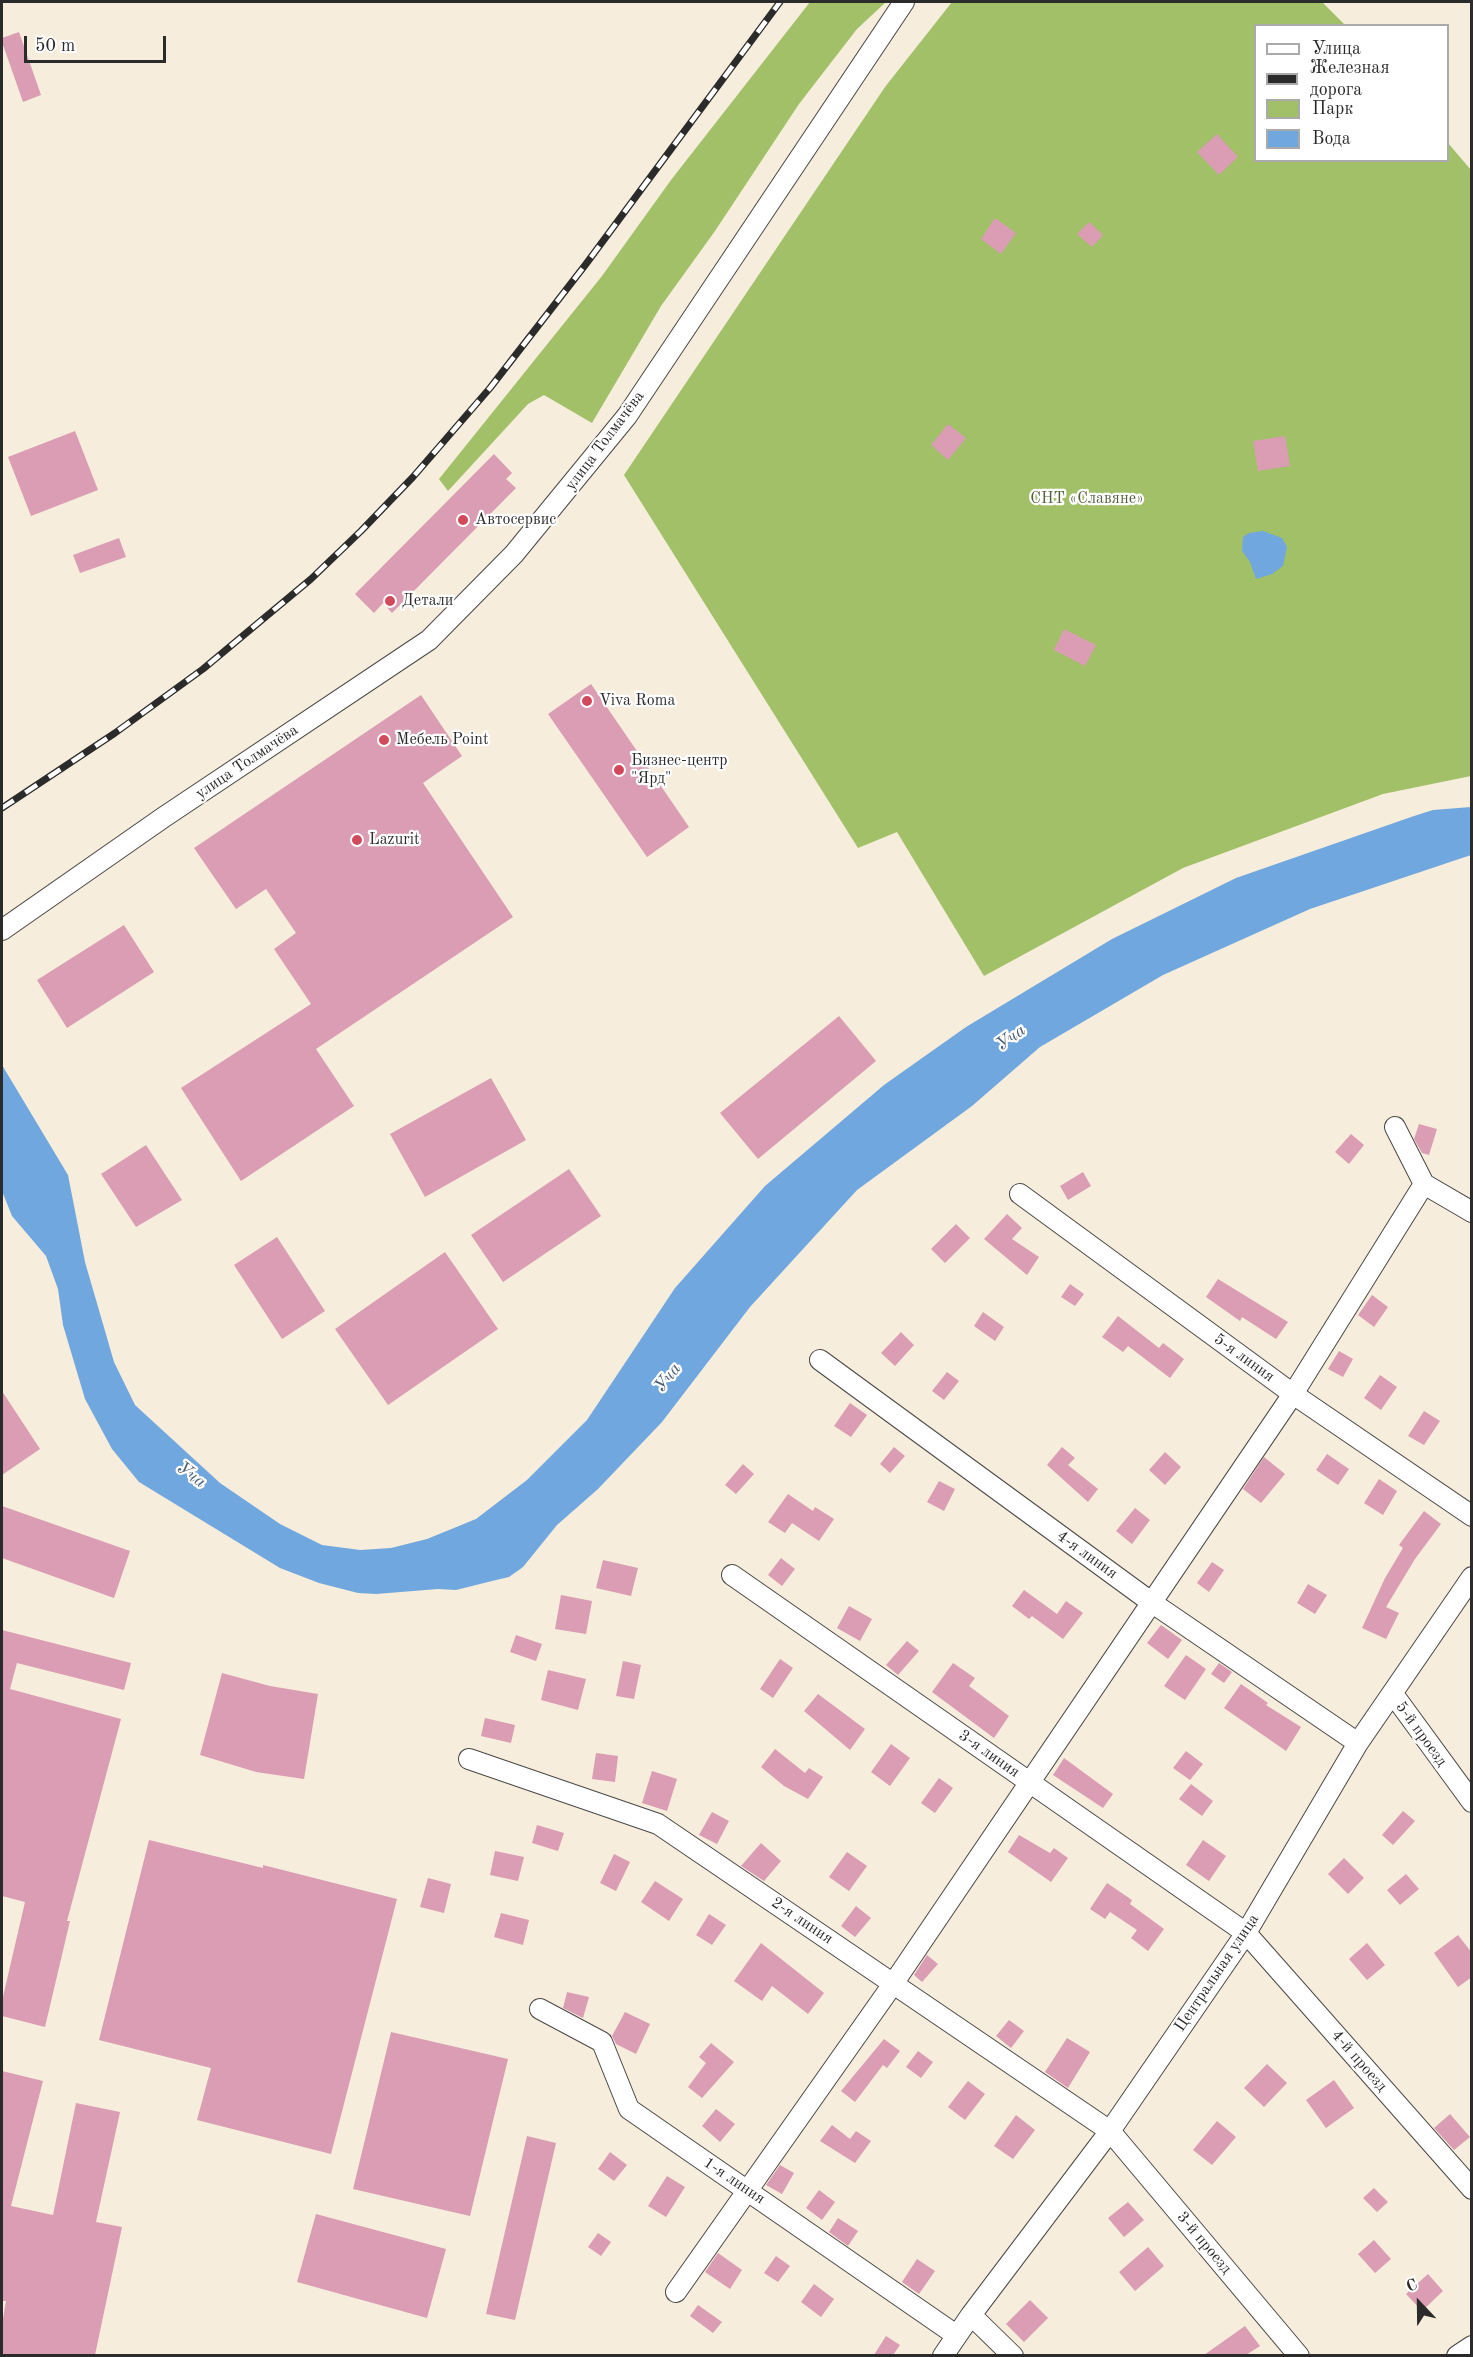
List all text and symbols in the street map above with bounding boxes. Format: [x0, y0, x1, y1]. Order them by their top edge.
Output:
scale bar [27, 24, 170, 62]
legend [1254, 24, 1449, 162]
text: 50 m [35, 37, 75, 55]
text: Улица [1312, 40, 1361, 58]
text: Железная дорога [1310, 59, 1390, 99]
text: Парк [1312, 100, 1353, 118]
text: Вода [1312, 130, 1351, 148]
street label: улица Толмачёва [561, 387, 649, 495]
park label: СНТ «Славяне» [1030, 489, 1144, 509]
place label: Автосервис [475, 510, 556, 530]
marker: Автосервис [456, 513, 470, 527]
place label: Детали [402, 591, 453, 611]
marker: Детали [383, 594, 397, 608]
place label: Viva Roma [599, 691, 675, 711]
marker: Viva Roma [580, 694, 594, 708]
street label: улица Толмачёва [192, 721, 302, 803]
place label: Мебель Point [396, 730, 489, 750]
marker: Мебель Point [377, 733, 391, 747]
place label: Бизнес-центр "Ярд" [631, 751, 728, 789]
marker: Бизнес-центр "Ярд" [612, 763, 626, 777]
place label: Lazurit [369, 830, 420, 850]
marker: Lazurit [350, 833, 364, 847]
water label: Уча [992, 1020, 1030, 1056]
street label: 5-я линия [1210, 1330, 1278, 1386]
water label: Уча [650, 1359, 686, 1397]
water label: Уча [172, 1457, 210, 1493]
street label: 4-я линия [1053, 1527, 1121, 1583]
street label: 5-й проезд [1391, 1698, 1451, 1770]
street label: 3-я линия [955, 1726, 1023, 1782]
street label: 2-я линия [767, 1893, 837, 1949]
street label: Центральная улица [1171, 1911, 1263, 2035]
street label: 4-й проезд [1327, 2026, 1391, 2096]
street label: 1-я линия [699, 2153, 769, 2209]
street label: 3-й проезд [1172, 2208, 1236, 2278]
north arrow [1389, 2273, 1449, 2333]
text: С [1404, 2277, 1420, 2296]

